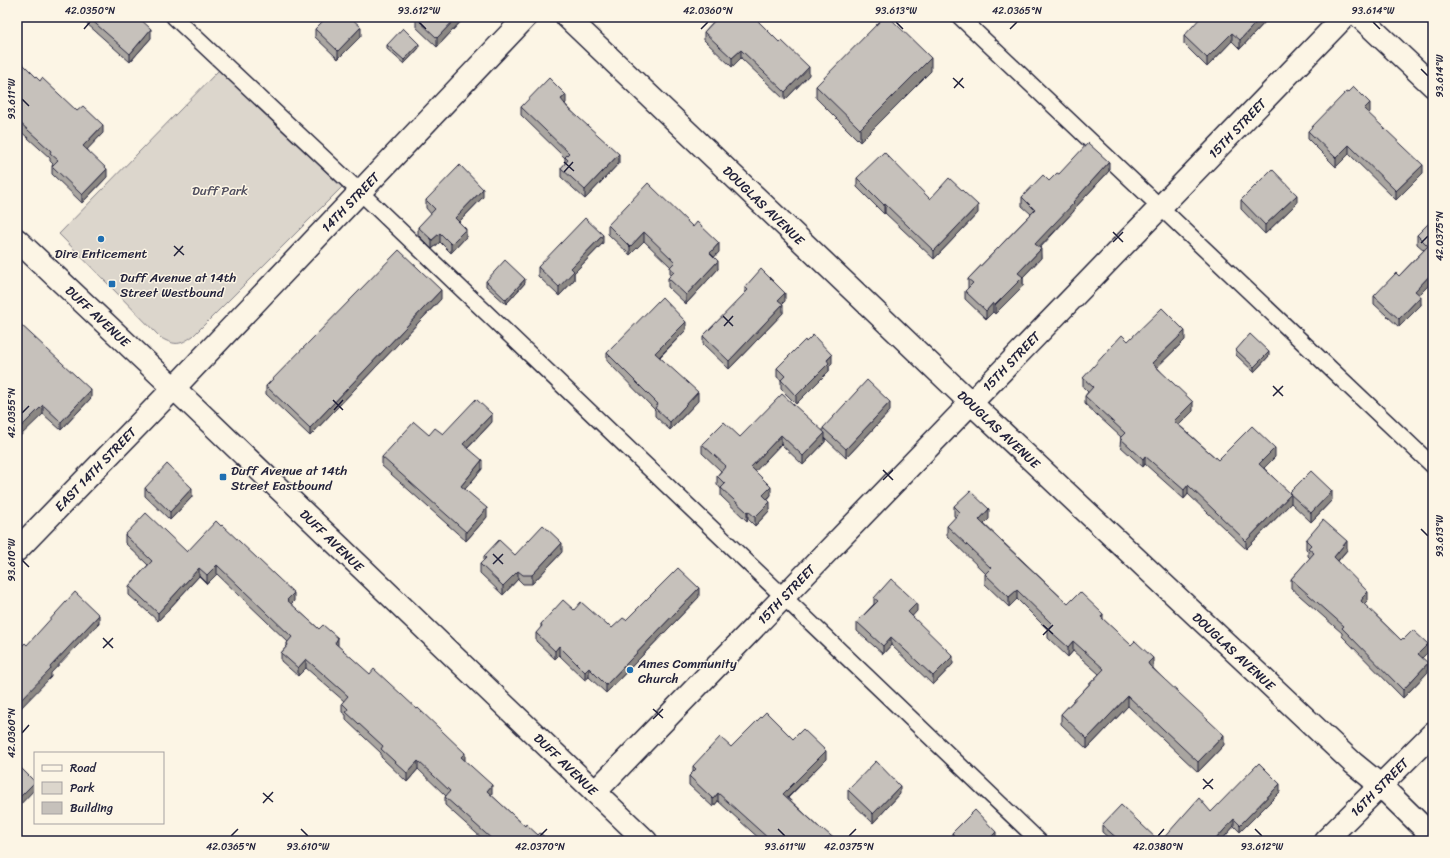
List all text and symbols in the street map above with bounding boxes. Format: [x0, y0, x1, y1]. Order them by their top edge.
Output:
text: 42.0350°N [65, 2, 115, 20]
text: 93.612°W [398, 2, 440, 20]
text: 42.0360°N [683, 2, 733, 20]
text: 93.613°W [875, 2, 917, 20]
text: 42.0365°N [992, 2, 1042, 20]
text: 93.614°W [1352, 2, 1395, 20]
text: 93.614°W [1431, 54, 1449, 97]
text: 93.611°W [3, 78, 21, 119]
street label: 15TH STREET [1203, 92, 1273, 164]
street label: DOUGLAS AVENUE [717, 160, 811, 251]
street label: 14TH STREET [316, 166, 386, 238]
park label: Duff Park [192, 179, 248, 202]
text: 42.0375°N [1431, 211, 1449, 261]
marker: Dire Enticement [96, 234, 106, 244]
place label: Dire Enticement [55, 242, 148, 265]
place label: Duff Avenue at 14th Street Westbound [120, 266, 236, 304]
marker: Duff Avenue at 14th Street Westbound [107, 279, 117, 289]
street label: DUFF AVENUE [60, 280, 136, 353]
street label: 15TH STREET [977, 325, 1047, 397]
street label: DOUGLAS AVENUE [952, 385, 1046, 475]
text: 42.0355°N [3, 388, 21, 438]
street label: EAST 14TH STREET [49, 421, 143, 517]
place label: Duff Avenue at 14th Street Eastbound [231, 459, 347, 497]
marker: Duff Avenue at 14th Street Eastbound [218, 472, 228, 482]
street label: DUFF AVENUE [294, 504, 370, 578]
text: 93.613°W [1431, 515, 1449, 557]
text: 93.610°W [3, 538, 21, 581]
street label: 15TH STREET [752, 558, 822, 630]
street label: DOUGLAS AVENUE [1187, 607, 1281, 697]
place label: Ames Community Church [637, 652, 737, 690]
marker: Ames Community Church [625, 665, 635, 675]
text: 42.0360°N [3, 708, 21, 758]
street label: DUFF AVENUE [528, 728, 604, 802]
street label: 16TH STREET [1344, 751, 1415, 822]
legend [34, 752, 164, 824]
text: Road [70, 757, 97, 779]
text: Park [70, 777, 95, 799]
text: Building [70, 797, 113, 819]
text: 42.0365°N [206, 838, 256, 856]
text: 93.610°W [287, 838, 330, 856]
text: 42.0370°N [515, 838, 565, 856]
text: 93.611°W [765, 838, 806, 856]
text: 42.0375°N [824, 838, 874, 856]
text: 42.0380°N [1133, 838, 1183, 856]
text: 93.612°W [1241, 838, 1283, 856]

